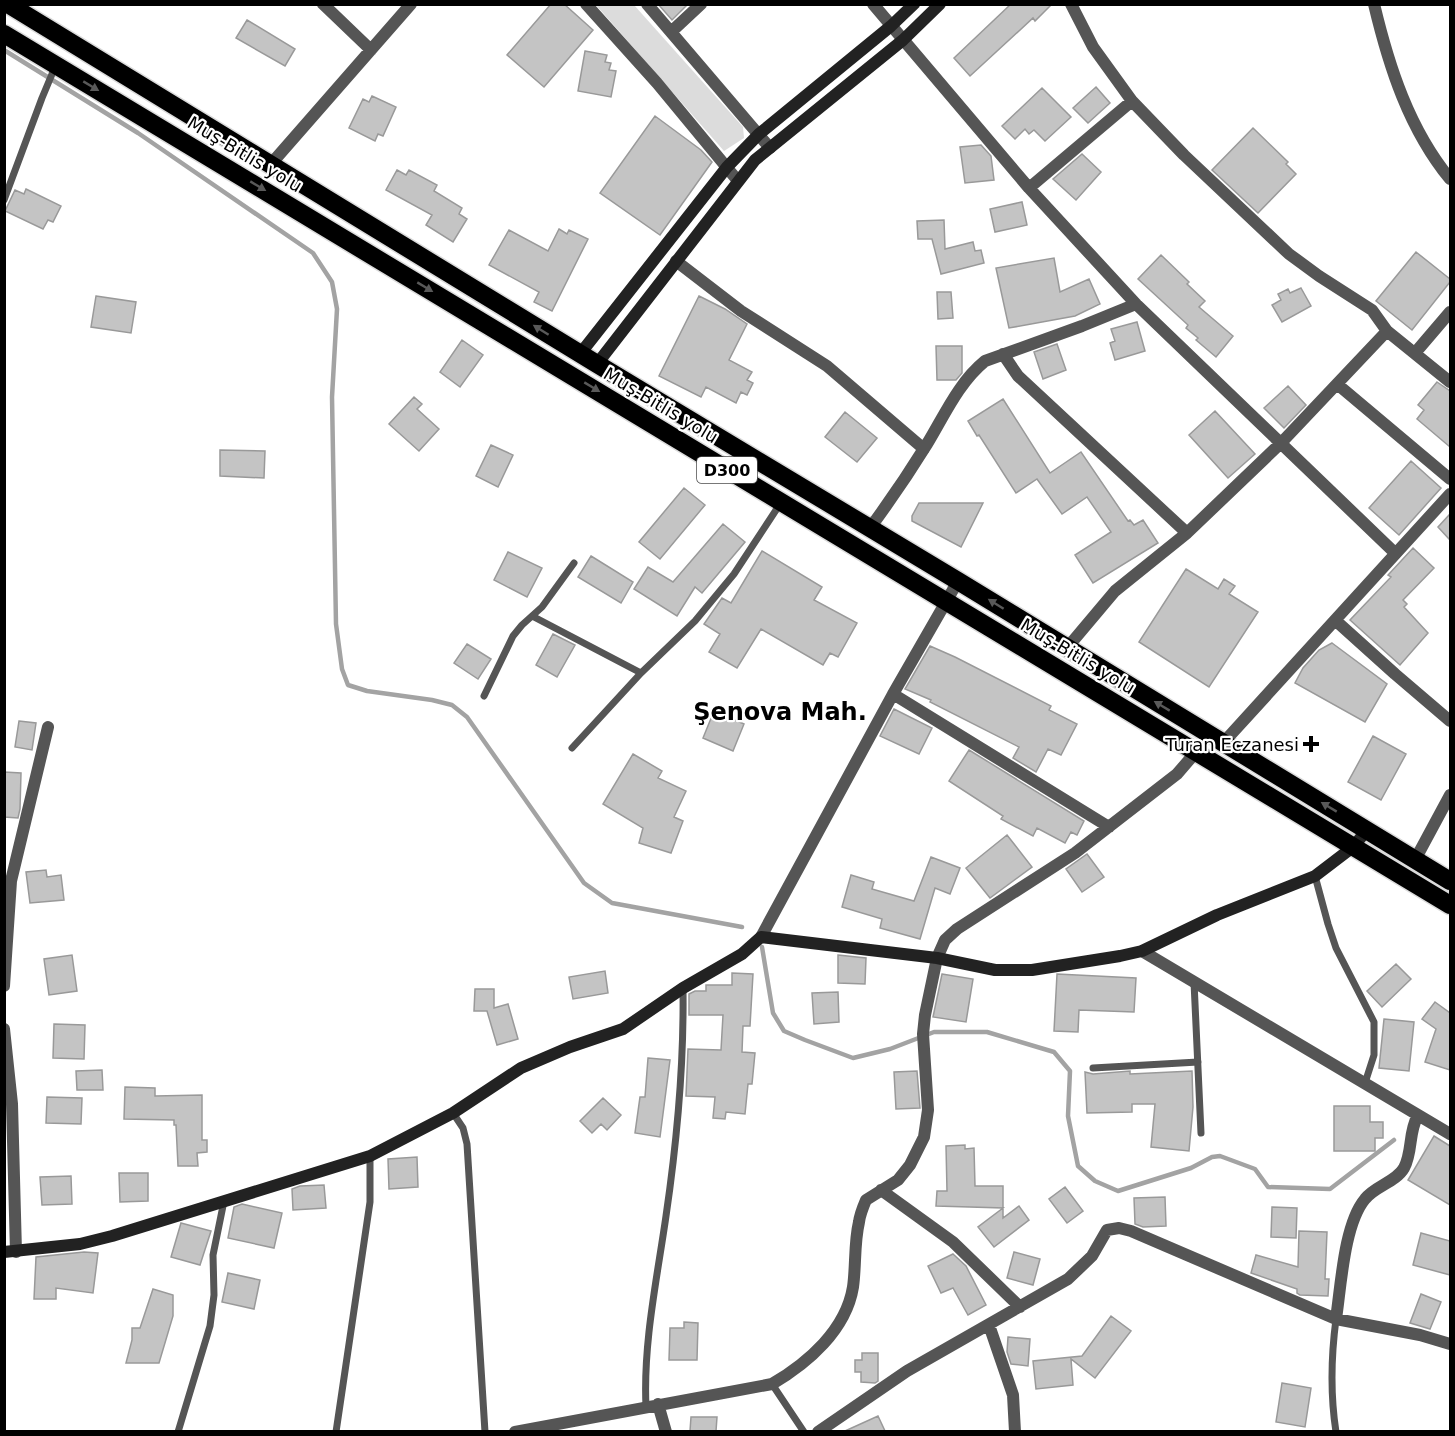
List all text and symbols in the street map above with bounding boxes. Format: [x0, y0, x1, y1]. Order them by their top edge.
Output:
one-way arrow [83, 80, 99, 91]
street label: Muş-Bitlis yolu [184, 112, 306, 196]
one-way arrow [250, 181, 266, 192]
one-way arrow [417, 281, 433, 292]
one-way arrow [533, 325, 549, 336]
street label: Muş-Bitlis yolu [600, 363, 722, 447]
one-way arrow [584, 382, 600, 393]
road number: D300 [697, 457, 757, 483]
one-way arrow [988, 599, 1004, 610]
street label: Muş-Bitlis yolu [1017, 614, 1139, 698]
district label: Şenova Mah. [693, 698, 867, 726]
one-way arrow [1154, 700, 1170, 711]
place label: Turan Eczanesi [1164, 734, 1299, 755]
marker: Turan Eczanesi [1304, 737, 1318, 751]
one-way arrow [1321, 802, 1337, 813]

